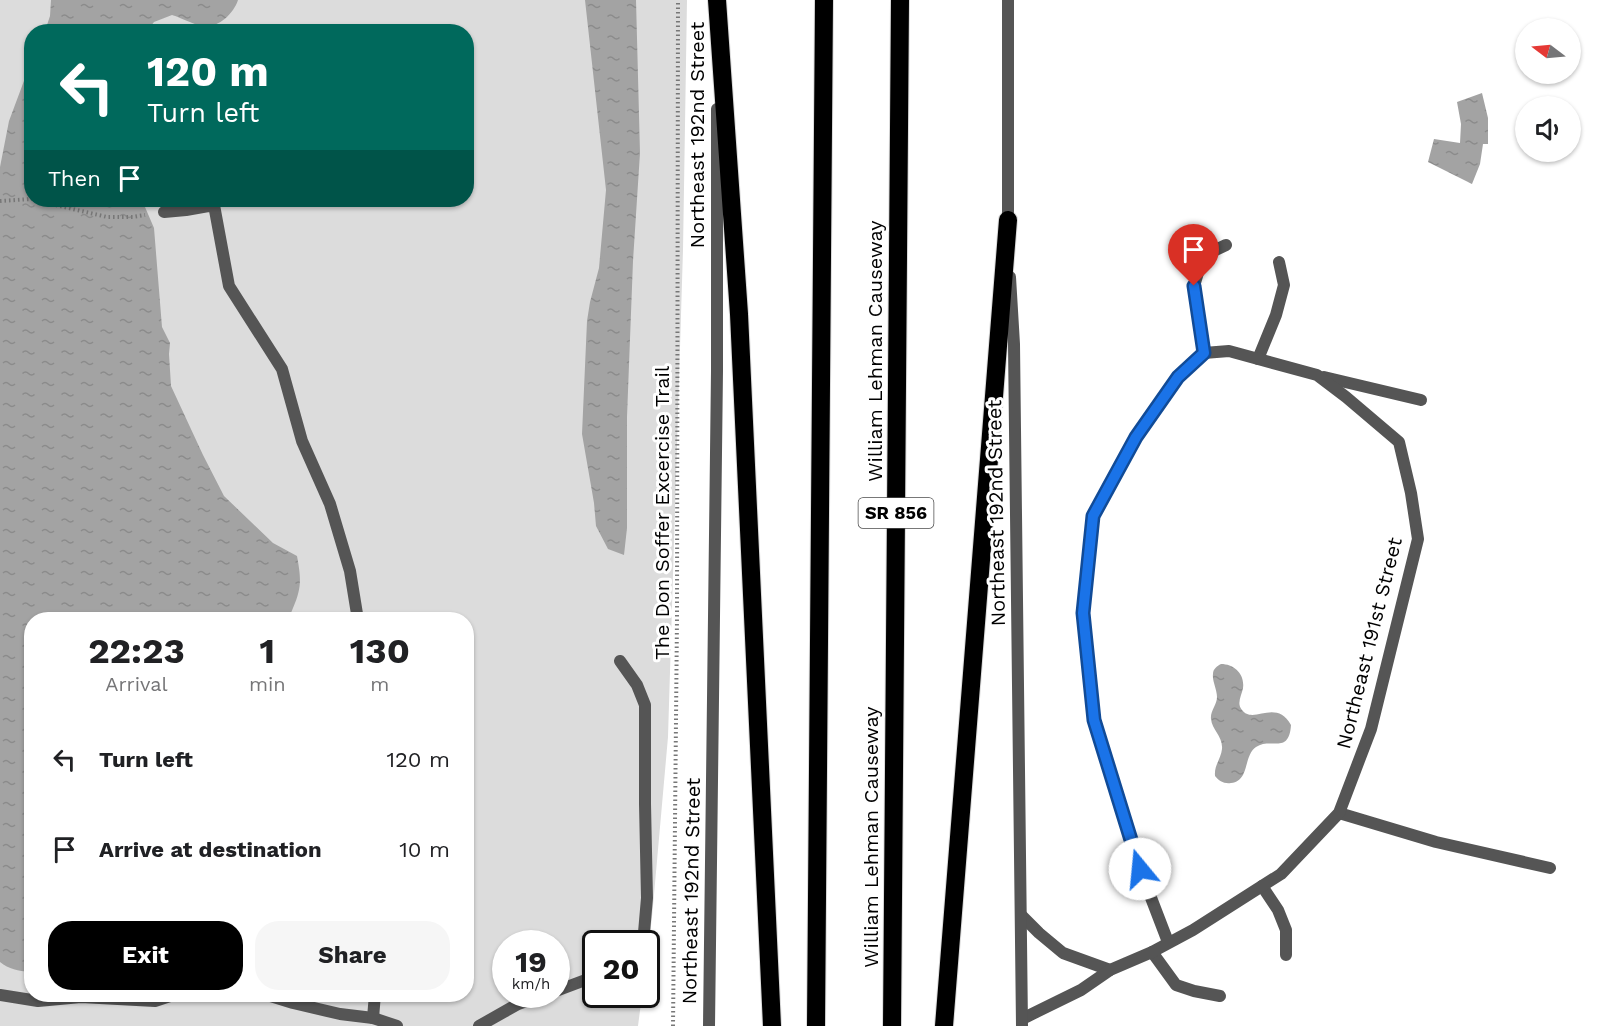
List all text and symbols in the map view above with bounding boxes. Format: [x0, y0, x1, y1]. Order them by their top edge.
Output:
north arrow [1515, 18, 1581, 84]
map controls [1515, 18, 1581, 162]
street label: Northeast 192nd Street [685, 21, 709, 248]
text: 120 m [147, 47, 269, 96]
icon: left [48, 48, 126, 126]
button: sound [1515, 96, 1581, 162]
text: Turn left [147, 97, 259, 129]
icon: arrive [113, 162, 146, 195]
text: Then [48, 166, 101, 191]
street label: William Lehman Causeway [863, 220, 887, 482]
pin [1168, 224, 1219, 286]
icon: arrive [1177, 233, 1210, 266]
street label: The Don Soffer Excercise Trail [650, 366, 674, 660]
street label: Northeast 192nd Street [982, 399, 1010, 627]
road number: SR 856 [858, 498, 934, 528]
street label: Northeast 191st Street [1331, 534, 1407, 751]
text: 22:23 [88, 630, 185, 672]
text: 1 [259, 630, 275, 672]
text: 130 [350, 630, 410, 672]
text: Arrival [105, 672, 168, 696]
text: min [249, 672, 286, 696]
text: m [370, 672, 389, 696]
street label: William Lehman Causeway [859, 706, 883, 968]
icon: left [48, 743, 81, 776]
text: Turn left [99, 747, 193, 772]
text: 120 m [386, 747, 450, 772]
street label: Northeast 192nd Street [677, 777, 705, 1005]
icon: arrive [48, 833, 81, 866]
text: Arrive at destination [99, 837, 322, 862]
text: 10 m [399, 837, 450, 862]
position arrow [1108, 837, 1172, 901]
button: Exit [48, 921, 243, 990]
button: Share [255, 921, 450, 990]
speed limit sign: 20 [582, 930, 660, 1008]
text: 19 [515, 944, 547, 979]
text: km/h [512, 975, 550, 993]

